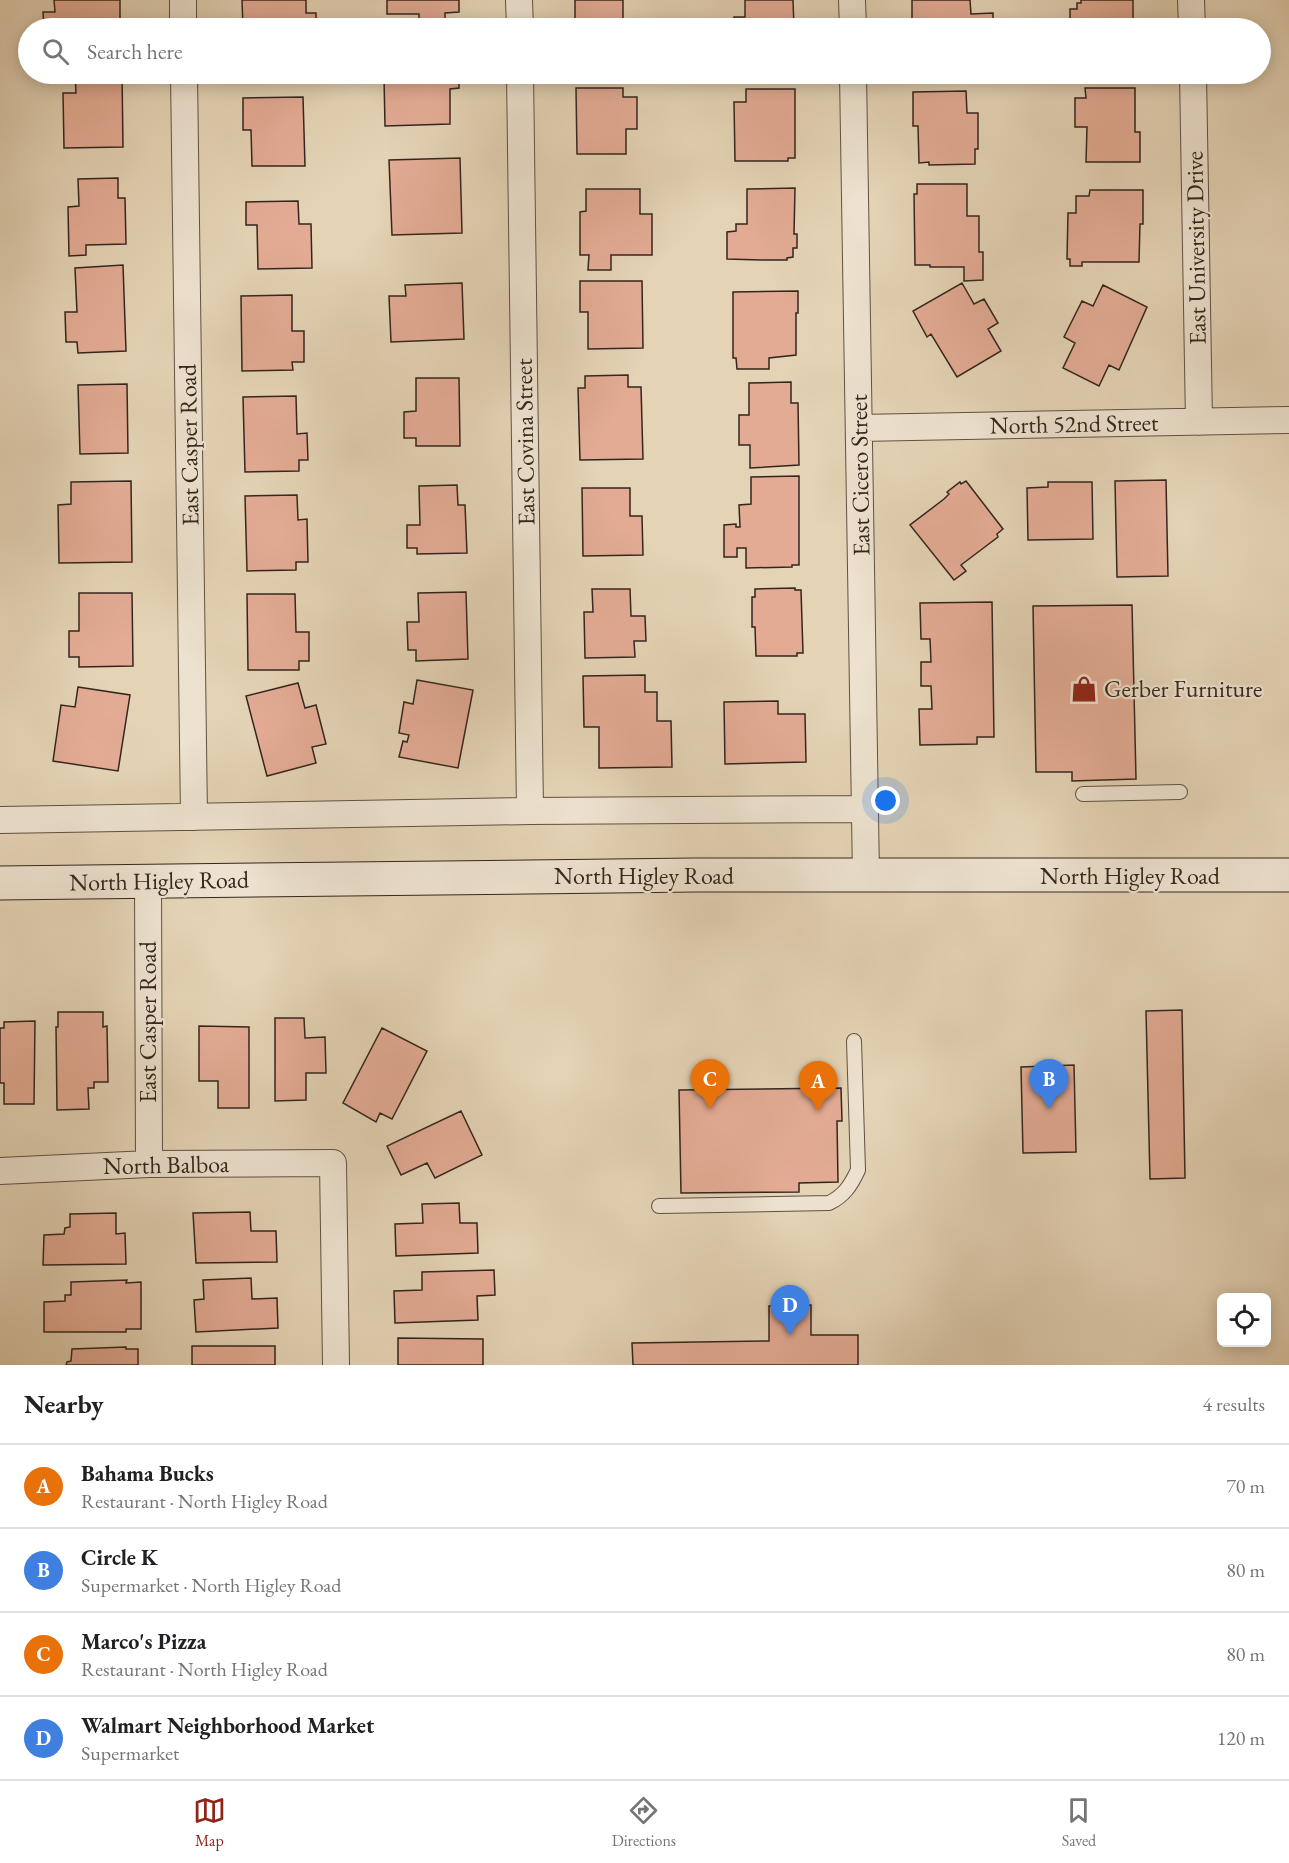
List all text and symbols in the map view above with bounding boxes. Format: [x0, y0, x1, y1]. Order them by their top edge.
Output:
search box [18, 18, 1271, 84]
icon: search [39, 35, 72, 68]
text: Search here [87, 37, 182, 66]
street label: East University Drive [1178, 151, 1213, 345]
street label: East Covina Street [508, 358, 541, 526]
street label: East Casper Road [172, 363, 205, 526]
street label: East Cicero Street [843, 393, 876, 556]
street label: North 52nd Street [989, 407, 1159, 440]
place label: Gerber Furniture [1104, 673, 1262, 704]
shop icon: Gerber Furniture [1069, 674, 1099, 704]
your location [871, 786, 900, 815]
street label: North Higley Road [554, 860, 735, 891]
street label: North Higley Road [1040, 860, 1221, 891]
street label: North Higley Road [69, 863, 250, 898]
street label: East Casper Road [132, 940, 163, 1103]
pin: C [690, 1060, 730, 1109]
pin: B [1030, 1060, 1068, 1109]
pin: A [798, 1062, 838, 1111]
street label: North Balboa [103, 1148, 230, 1181]
pin: D [770, 1286, 810, 1335]
map controls [1217, 1293, 1271, 1347]
button: locate [1217, 1293, 1271, 1347]
text: Nearby [24, 1387, 104, 1421]
text: 4 results [1202, 1391, 1265, 1417]
text: Bahama Bucks [81, 1459, 214, 1488]
text: A [36, 1473, 51, 1499]
text: 70 m [1226, 1473, 1265, 1499]
text: Restaurant · North Higley Road [81, 1488, 328, 1514]
text: Circle K [81, 1543, 158, 1572]
text: B [37, 1557, 50, 1583]
text: 80 m [1226, 1557, 1265, 1583]
text: Supermarket · North Higley Road [81, 1572, 341, 1598]
text: Marco's Pizza [81, 1627, 206, 1656]
text: C [36, 1641, 51, 1667]
text: 80 m [1226, 1641, 1265, 1667]
text: Restaurant · North Higley Road [81, 1656, 328, 1682]
text: Walmart Neighborhood Market [81, 1711, 374, 1740]
text: D [36, 1725, 51, 1751]
text: 120 m [1217, 1725, 1265, 1751]
text: Supermarket [81, 1740, 179, 1766]
tab: Map [193, 1794, 226, 1851]
tab: Directions [612, 1794, 676, 1851]
tab: Saved [1062, 1794, 1096, 1851]

